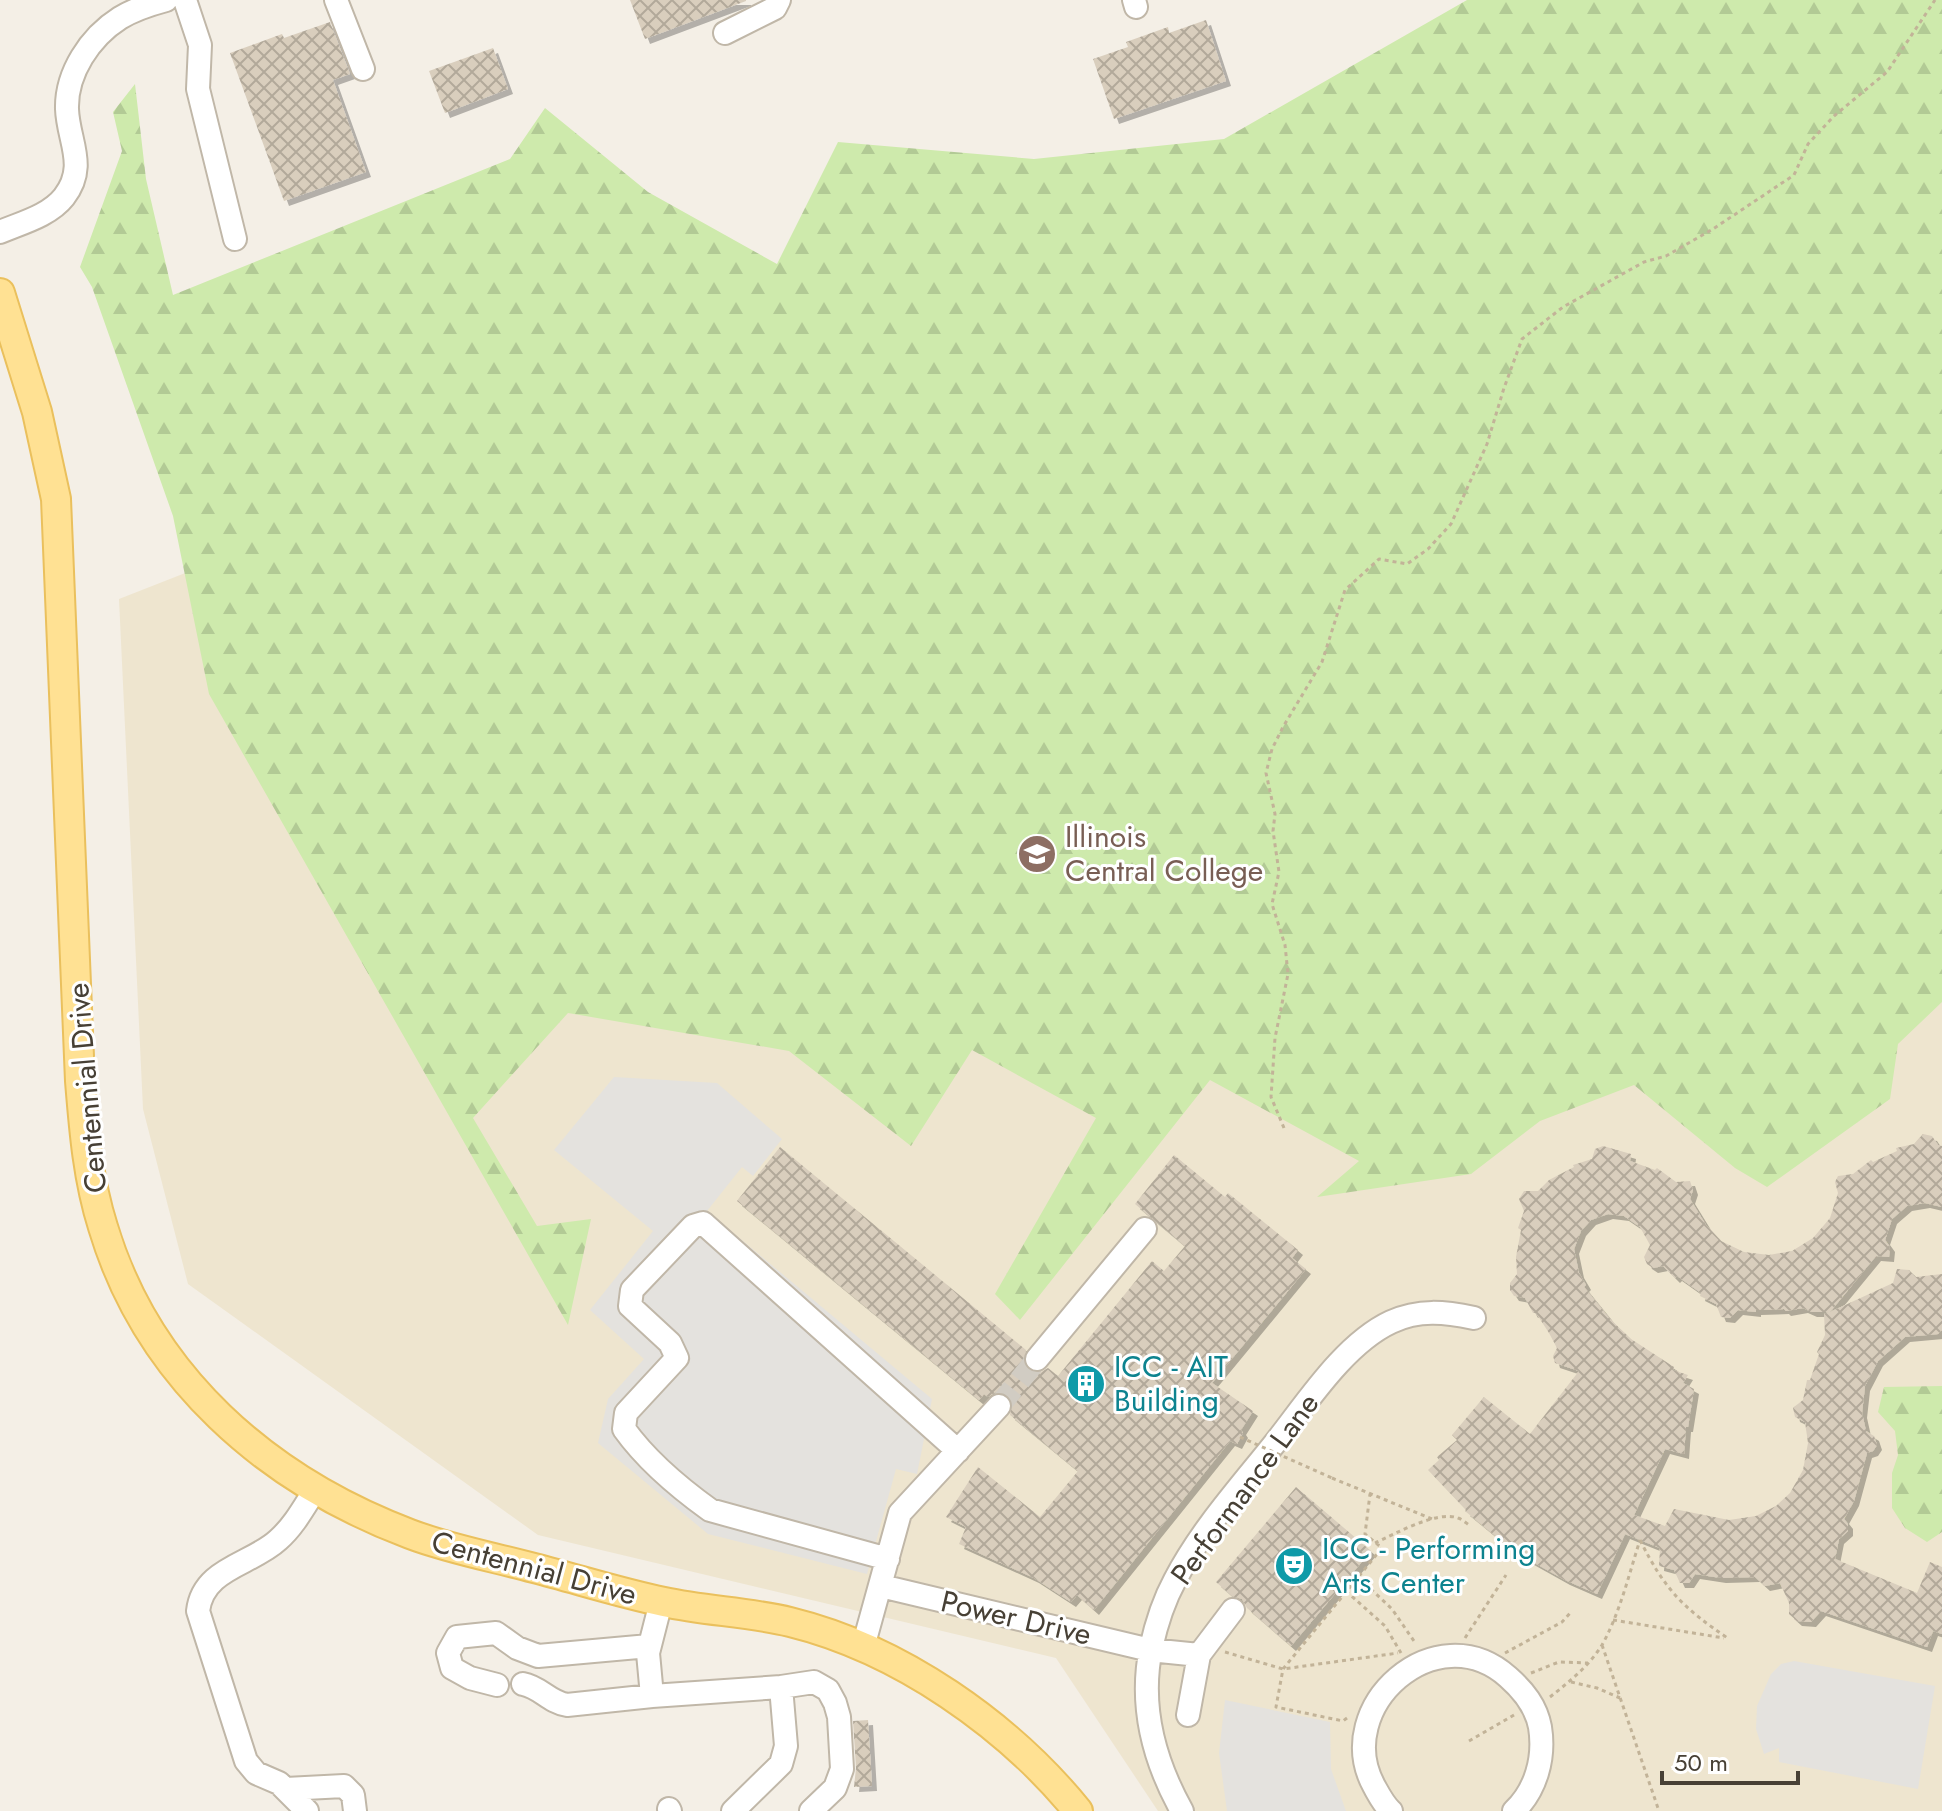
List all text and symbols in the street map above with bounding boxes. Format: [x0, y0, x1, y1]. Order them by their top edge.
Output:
place label: Illinois Central College [1065, 815, 1263, 892]
school or university icon: Illinois Central College [1016, 833, 1058, 875]
street label: Centennial Drive [56, 981, 117, 1195]
place label: ICC - AIT Building [1114, 1345, 1228, 1422]
building icon: ICC - AIT Building [1065, 1363, 1107, 1405]
street label: Performance Lane [1160, 1384, 1329, 1594]
street label: Centennial Drive [427, 1519, 641, 1616]
place label: ICC - Performing Arts Center [1322, 1527, 1535, 1604]
theatre icon: ICC - Performing Arts Center [1273, 1545, 1315, 1587]
street label: Power Drive [937, 1579, 1095, 1656]
scale bar [1662, 1735, 1798, 1785]
text: 50 m [1674, 1745, 1728, 1780]

